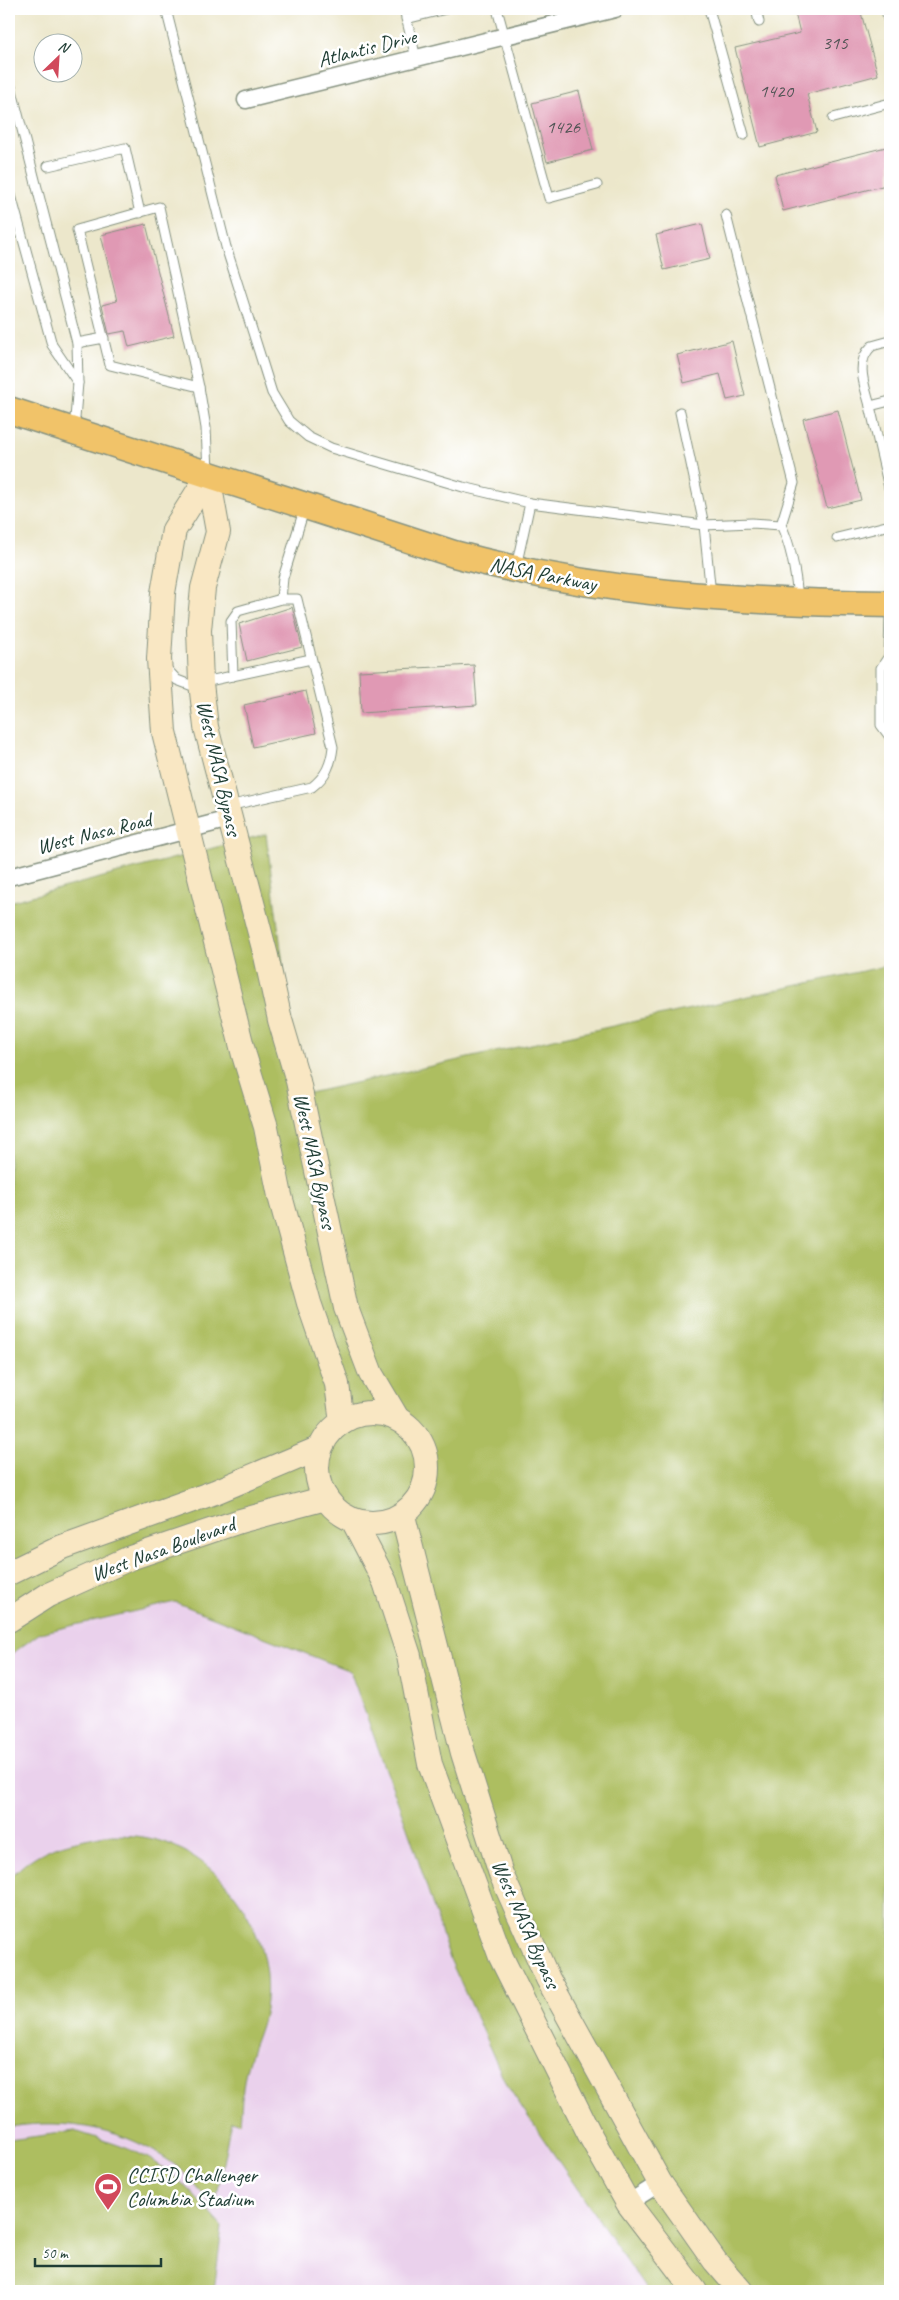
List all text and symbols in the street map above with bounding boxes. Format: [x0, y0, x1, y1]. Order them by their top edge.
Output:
street label: Atlantis Drive [315, 23, 421, 73]
house number: 315 [822, 31, 849, 55]
north arrow [32, 32, 82, 82]
text: N [56, 37, 73, 57]
house number: 1420 [759, 79, 795, 103]
house number: 1426 [546, 115, 582, 139]
street label: NASA Parkway [487, 551, 600, 597]
street label: West NASA Bypass [191, 698, 248, 840]
street label: West Nasa Road [34, 805, 157, 860]
street label: West NASA Bypass [288, 1091, 342, 1233]
street label: West Nasa Boulevard [88, 1510, 242, 1587]
street label: West NASA Bypass [486, 1856, 567, 1994]
place label: CCISD Challenger Columbia Stadium [127, 2162, 259, 2212]
sports icon: CCISD Challenger Columbia Stadium [93, 2172, 123, 2211]
scale bar [35, 2235, 161, 2267]
text: 50 m [42, 2244, 69, 2263]

